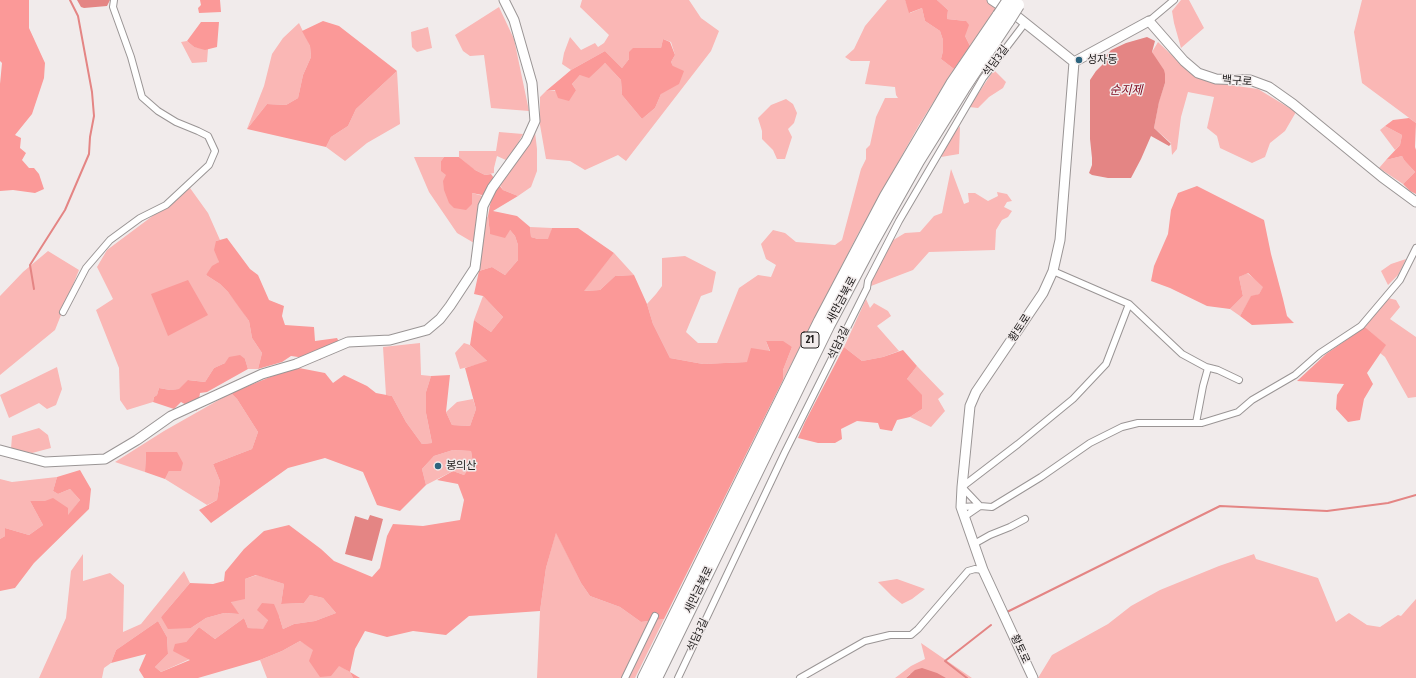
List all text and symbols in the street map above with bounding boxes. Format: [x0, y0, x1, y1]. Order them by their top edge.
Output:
street label: 석담3길 [980, 43, 1012, 79]
place label: 성자동 [1087, 53, 1117, 67]
marker: 성자동 [1074, 55, 1084, 65]
street label: 백구로 [1221, 73, 1253, 89]
water label: 순지제 [1109, 84, 1143, 98]
street label: 새만금북로 [824, 275, 860, 325]
street label: 황토로 [1006, 312, 1034, 344]
street label: 석담3길 [825, 324, 853, 362]
road number: 21 [801, 332, 819, 348]
place label: 봉의산 [446, 459, 476, 473]
marker: 봉의산 [433, 461, 443, 471]
street label: 새만금북로 [682, 564, 716, 616]
street label: 석담3길 [685, 616, 711, 654]
street label: 황토로 [1008, 632, 1032, 666]

